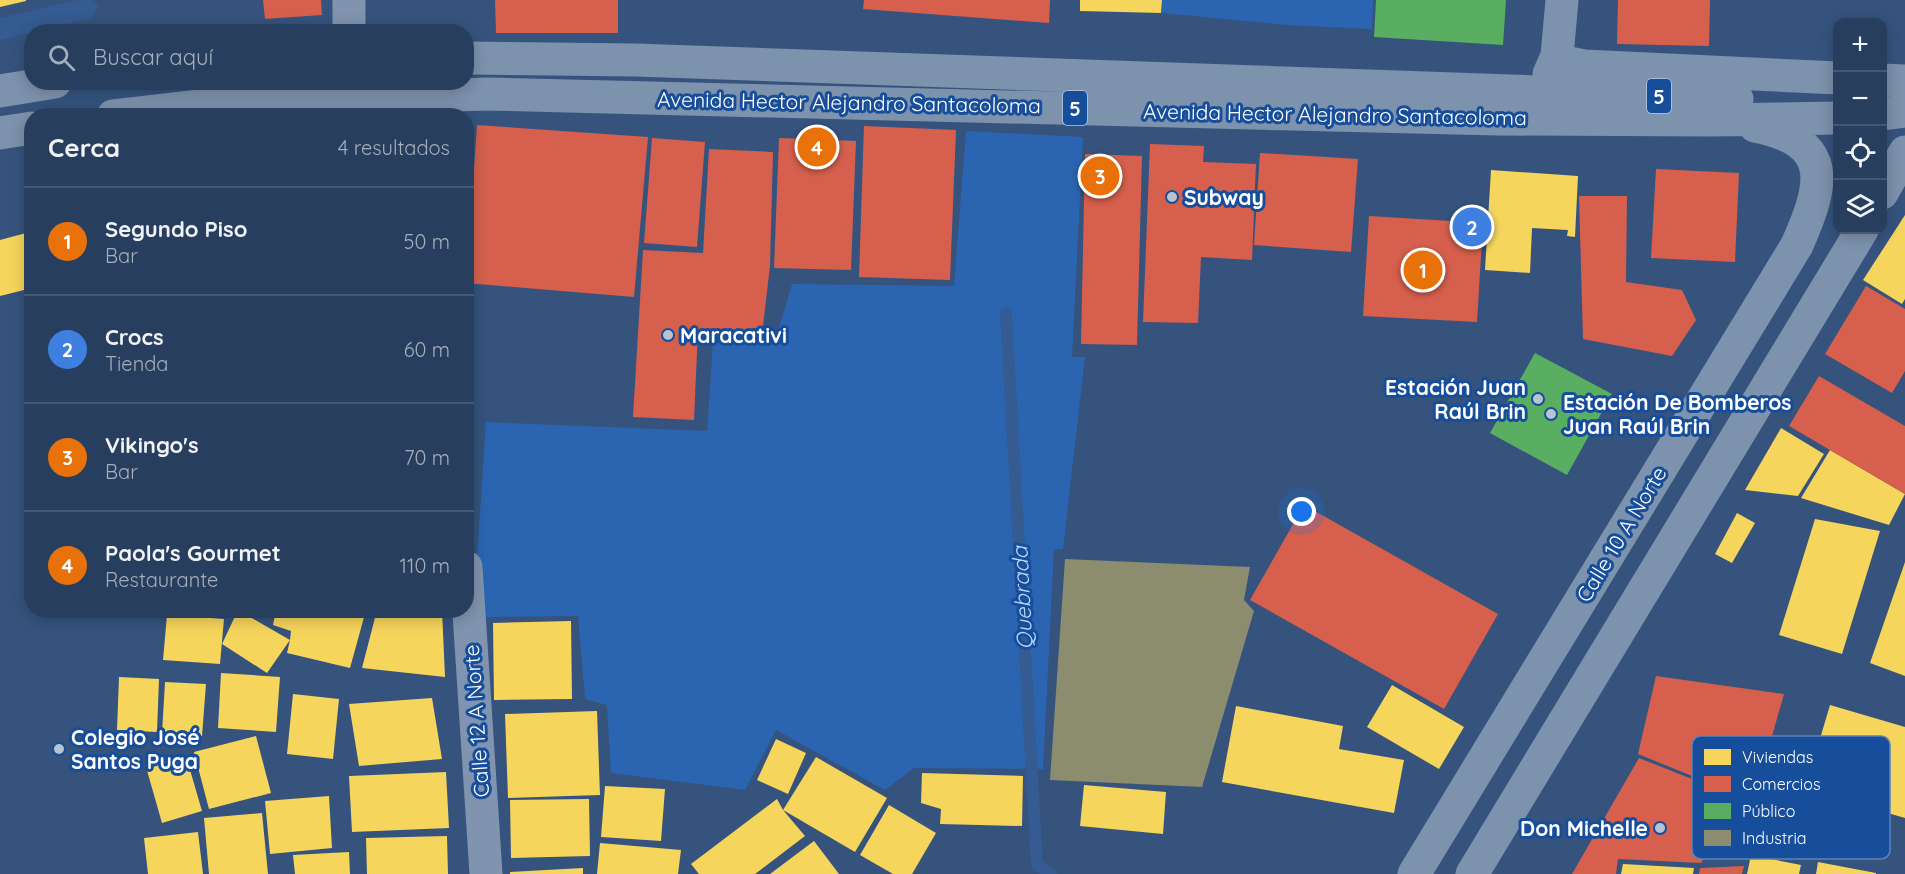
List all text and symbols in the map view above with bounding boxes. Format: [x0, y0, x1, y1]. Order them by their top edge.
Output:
map controls [1833, 18, 1887, 234]
button: + [1833, 18, 1887, 72]
search box [24, 24, 474, 90]
icon: search [45, 41, 78, 74]
text: Buscar aquí [93, 43, 213, 71]
button: − [1833, 72, 1887, 126]
road number: 5 [1647, 79, 1671, 113]
street label: Avenida Hector Alejandro Santacoloma [657, 86, 1041, 118]
road number: 5 [1063, 91, 1087, 125]
street label: Avenida Hector Alejandro Santacoloma [1143, 98, 1527, 130]
pin: 4 [798, 124, 836, 170]
button: locate [1833, 126, 1887, 180]
text: Cerca [48, 131, 120, 164]
text: 4 resultados [338, 135, 450, 160]
pin: 3 [1080, 154, 1120, 198]
button: layers [1833, 180, 1887, 234]
place label: Subway [1184, 184, 1264, 210]
marker: Subway [1165, 190, 1179, 204]
pin: 2 [1452, 204, 1492, 250]
text: Segundo Piso [105, 215, 247, 243]
text: 1 [64, 229, 71, 254]
text: 50 m [404, 229, 450, 254]
text: Bar [105, 243, 138, 268]
pin: 1 [1404, 248, 1442, 292]
place label: Maracativi [680, 322, 787, 348]
text: Crocs [105, 323, 164, 351]
marker: Maracativi [661, 328, 675, 342]
text: 2 [62, 337, 73, 362]
text: 60 m [404, 337, 450, 362]
text: Tienda [105, 351, 168, 376]
place label: Estación Juan Raúl Brin [1385, 374, 1526, 424]
place label: Estación De Bomberos Juan Raúl Brin [1563, 389, 1791, 439]
marker: Estación Juan Raúl Brin [1531, 392, 1545, 406]
marker: Estación De Bomberos Juan Raúl Brin [1544, 407, 1558, 421]
text: Vikingo's [105, 431, 199, 459]
text: 3 [62, 445, 73, 470]
text: 70 m [404, 445, 450, 470]
text: Bar [105, 459, 138, 484]
street label: Calle 10 A Norte [1570, 461, 1672, 607]
your location [1287, 497, 1316, 526]
text: Paola's Gourmet [105, 539, 281, 567]
water label: Quebrada [1005, 544, 1039, 650]
text: 4 [62, 553, 73, 578]
text: 110 m [400, 553, 450, 578]
text: Restaurante [105, 567, 218, 592]
street label: Calle 12 A Norte [458, 644, 494, 798]
place label: Colegio José Santos Puga [71, 724, 200, 774]
legend [1692, 736, 1890, 859]
marker: Colegio José Santos Puga [52, 742, 66, 756]
text: Viviendas [1742, 747, 1813, 767]
text: Comercios [1742, 774, 1820, 794]
text: Público [1742, 801, 1795, 821]
place label: Don Michelle [1520, 815, 1648, 841]
marker: Don Michelle [1653, 821, 1667, 835]
text: Industria [1742, 828, 1807, 848]

